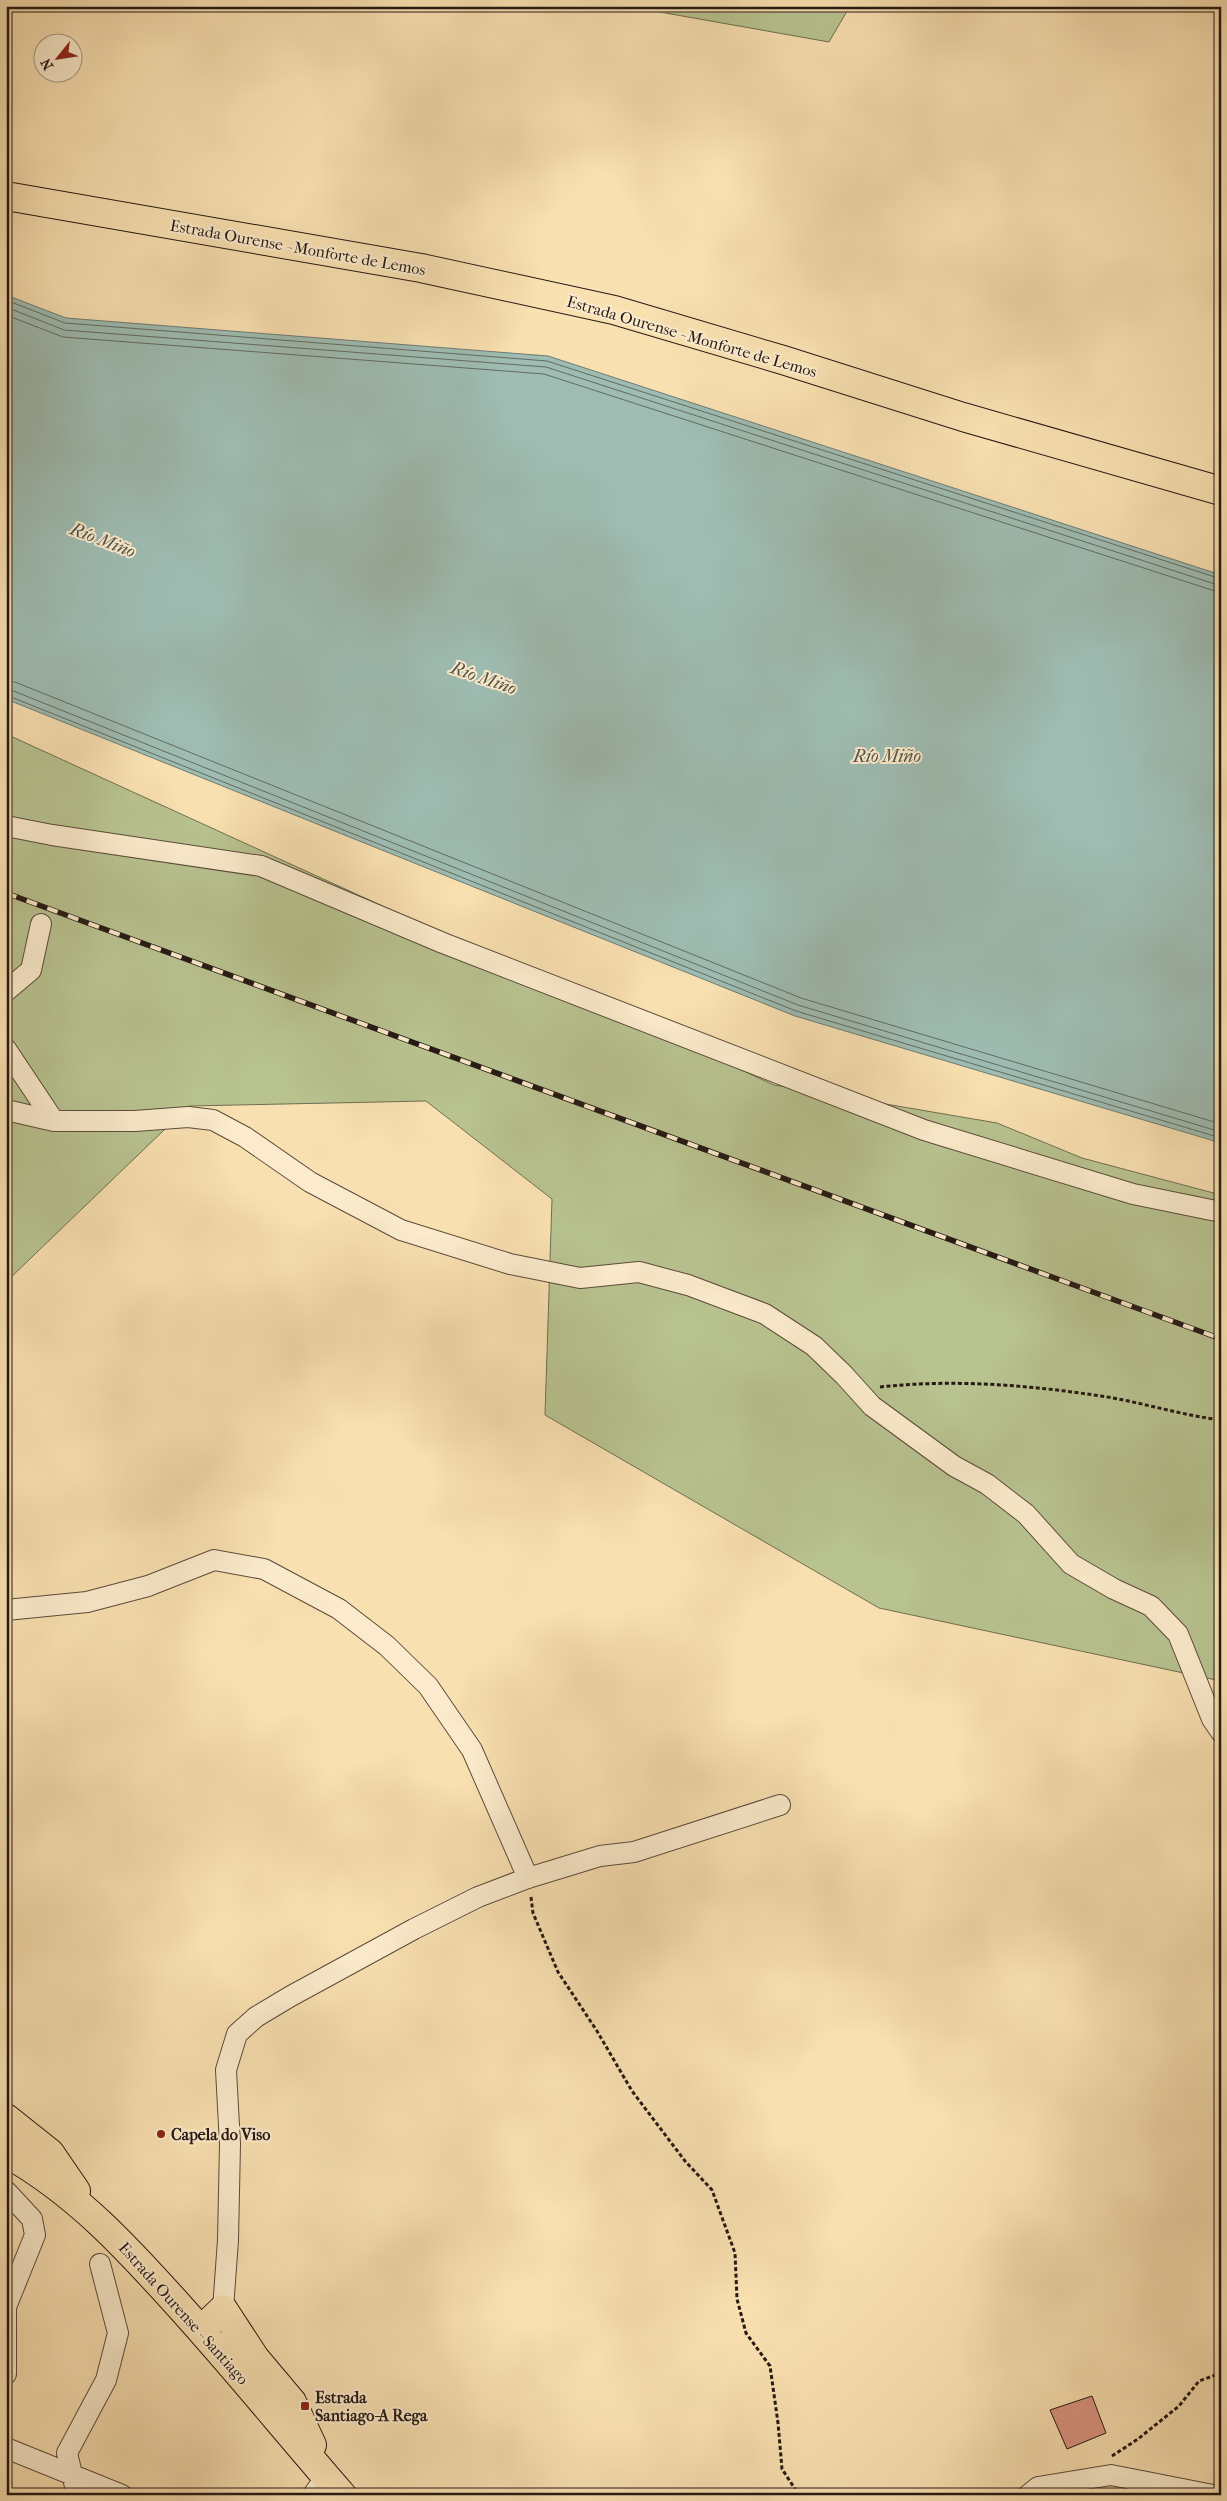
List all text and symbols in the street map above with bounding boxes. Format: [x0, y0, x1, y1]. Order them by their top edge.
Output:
north arrow [32, 32, 82, 82]
text: N [37, 55, 57, 73]
street label: Estrada Ourense - Monforte de Lemos [169, 216, 427, 279]
street label: Estrada Ourense - Monforte de Lemos [565, 292, 819, 381]
water label: Río Miño [66, 518, 138, 562]
water label: Río Miño [447, 657, 519, 699]
water label: Río Miño [852, 746, 921, 767]
place label: Capela do Viso [171, 2125, 270, 2145]
marker: Capela do Viso [155, 2128, 167, 2140]
street label: Estrada Ourense - Santiago [115, 2238, 253, 2388]
place label: Estrada Santiago-A Rega [315, 2388, 428, 2426]
marker: Estrada Santiago-A Rega [299, 2400, 311, 2412]

